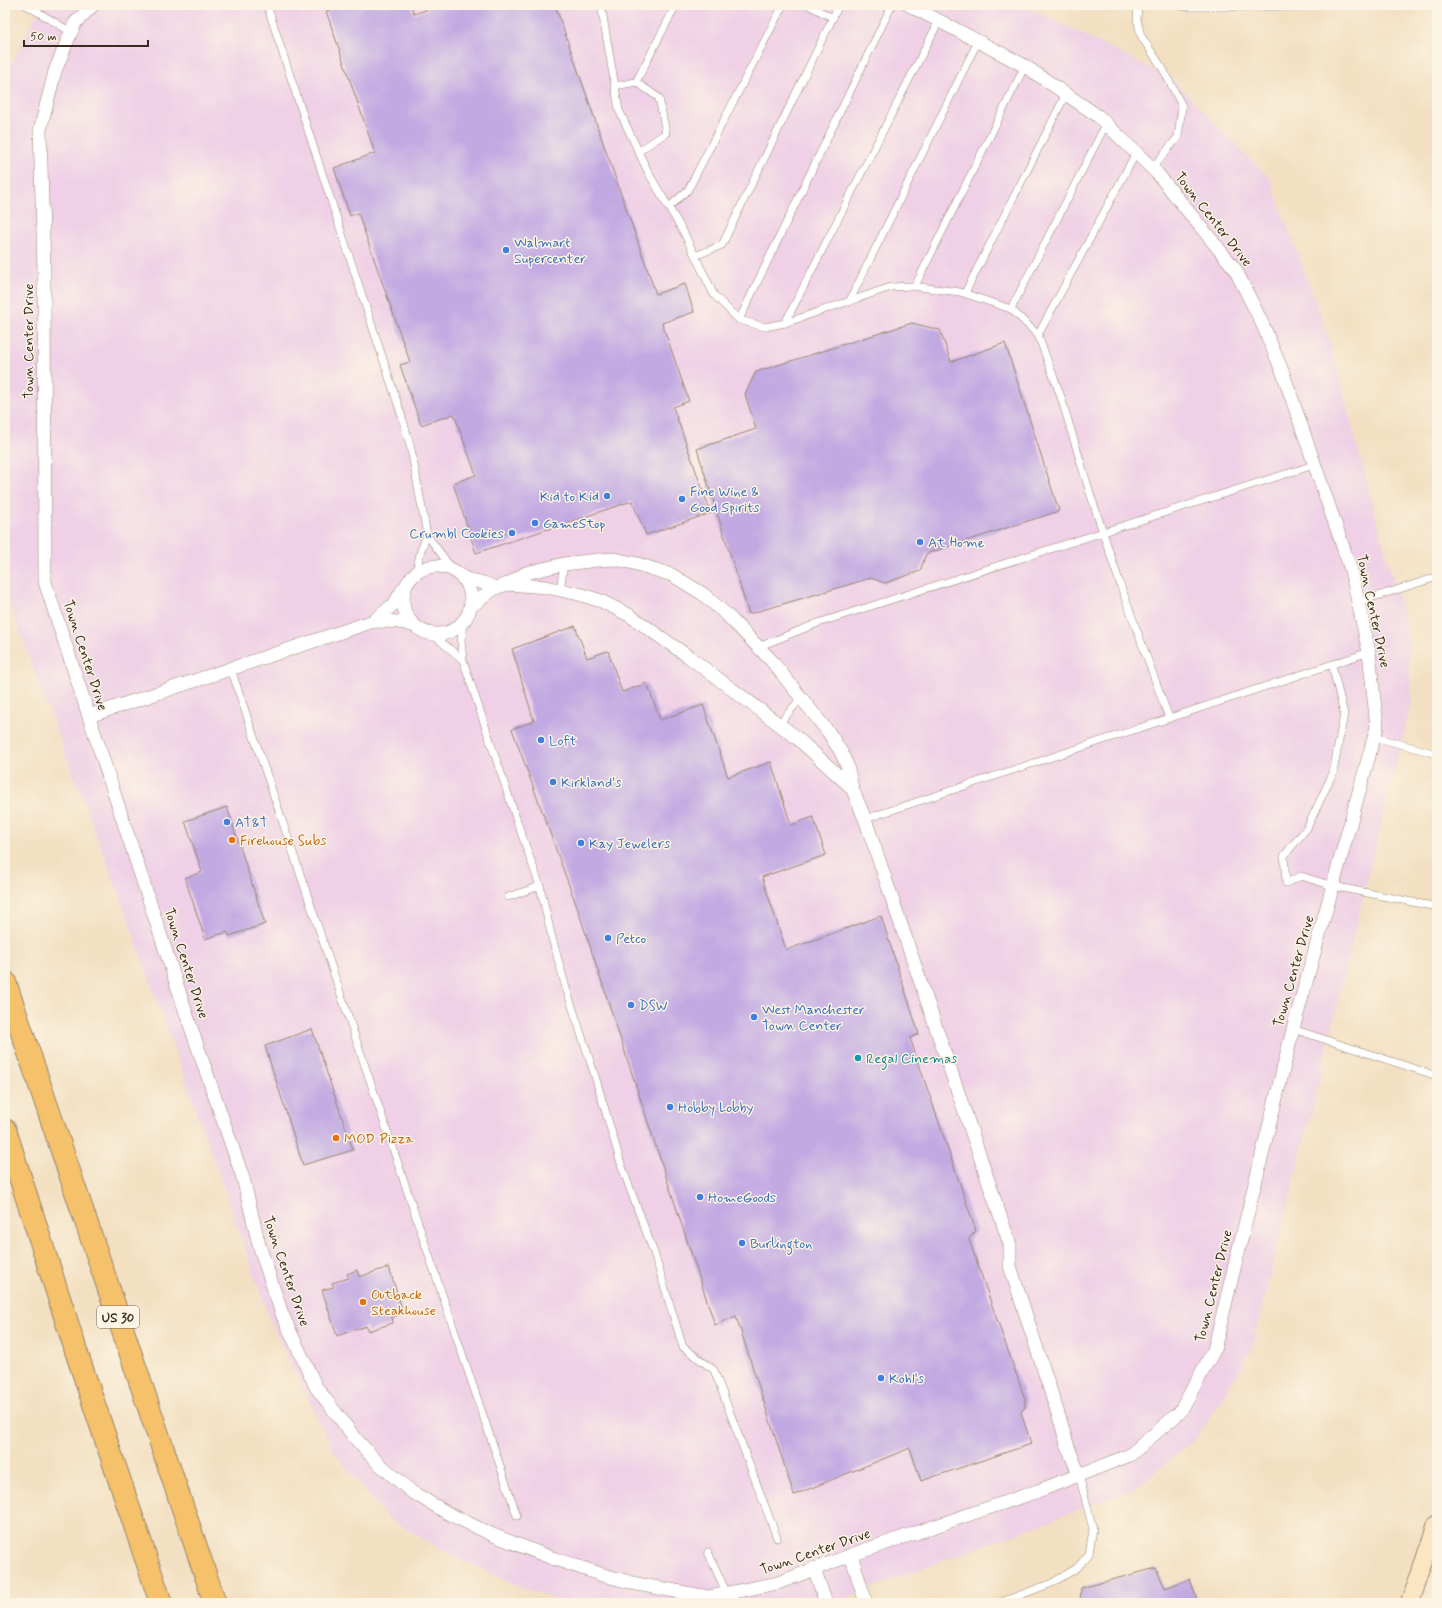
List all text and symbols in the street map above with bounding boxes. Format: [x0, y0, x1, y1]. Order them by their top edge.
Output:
scale bar [24, 22, 148, 48]
text: 50 m [30, 29, 57, 45]
street label: Town Center Drive [1171, 169, 1256, 271]
place label: Walmart Supercenter [514, 234, 586, 268]
marker: Walmart Supercenter [501, 245, 511, 255]
street label: Town Center Drive [20, 283, 38, 399]
place label: Fine Wine & Good Spirits [690, 483, 760, 517]
place label: Kid to Kid [540, 488, 599, 506]
marker: Kid to Kid [602, 491, 612, 501]
marker: Fine Wine & Good Spirits [677, 494, 687, 504]
place label: GameStop [543, 515, 605, 533]
marker: GameStop [530, 518, 540, 528]
place label: Crumbl Cookies [409, 525, 504, 543]
marker: Crumbl Cookies [507, 528, 517, 538]
place label: At Home [928, 534, 985, 552]
marker: At Home [915, 537, 925, 547]
street label: Town Center Drive [1352, 553, 1394, 670]
street label: Town Center Drive [59, 598, 111, 713]
place label: Loft [549, 732, 577, 750]
marker: Loft [536, 735, 546, 745]
place label: Kirkland's [561, 774, 621, 792]
marker: Kirkland's [548, 777, 558, 787]
place label: AT&T [235, 814, 268, 832]
marker: AT&T [222, 817, 232, 827]
place label: Firehouse Subs [240, 832, 327, 850]
marker: Firehouse Subs [227, 835, 237, 845]
place label: Kay Jewelers [589, 835, 670, 853]
marker: Kay Jewelers [576, 838, 586, 848]
street label: Town Center Drive [160, 906, 212, 1021]
street label: Town Center Drive [1269, 913, 1319, 1029]
place label: Petco [616, 930, 646, 948]
marker: Petco [603, 933, 613, 943]
place label: DSW [639, 997, 668, 1015]
marker: DSW [626, 1000, 636, 1010]
place label: West Manchester Town Center [762, 1001, 865, 1035]
marker: West Manchester Town Center [749, 1012, 759, 1022]
place label: Regal Cinemas [866, 1050, 957, 1070]
marker: Regal Cinemas [853, 1053, 863, 1063]
place label: Hobby Lobby [678, 1099, 753, 1117]
marker: Hobby Lobby [665, 1102, 675, 1112]
place label: MOD Pizza [344, 1130, 414, 1148]
marker: MOD Pizza [331, 1133, 341, 1143]
place label: HomeGoods [708, 1189, 776, 1207]
marker: HomeGoods [695, 1192, 705, 1202]
street label: Town Center Drive [259, 1214, 313, 1329]
street label: Town Center Drive [1191, 1228, 1237, 1344]
place label: Burlington [750, 1235, 812, 1255]
marker: Burlington [737, 1238, 747, 1248]
place label: Outback Steakhouse [371, 1286, 436, 1320]
marker: Outback Steakhouse [358, 1297, 368, 1307]
road number: US 30 [97, 1306, 139, 1328]
place label: Kohl's [889, 1370, 924, 1388]
marker: Kohl's [876, 1373, 886, 1383]
street label: Town Center Drive [758, 1525, 873, 1579]

